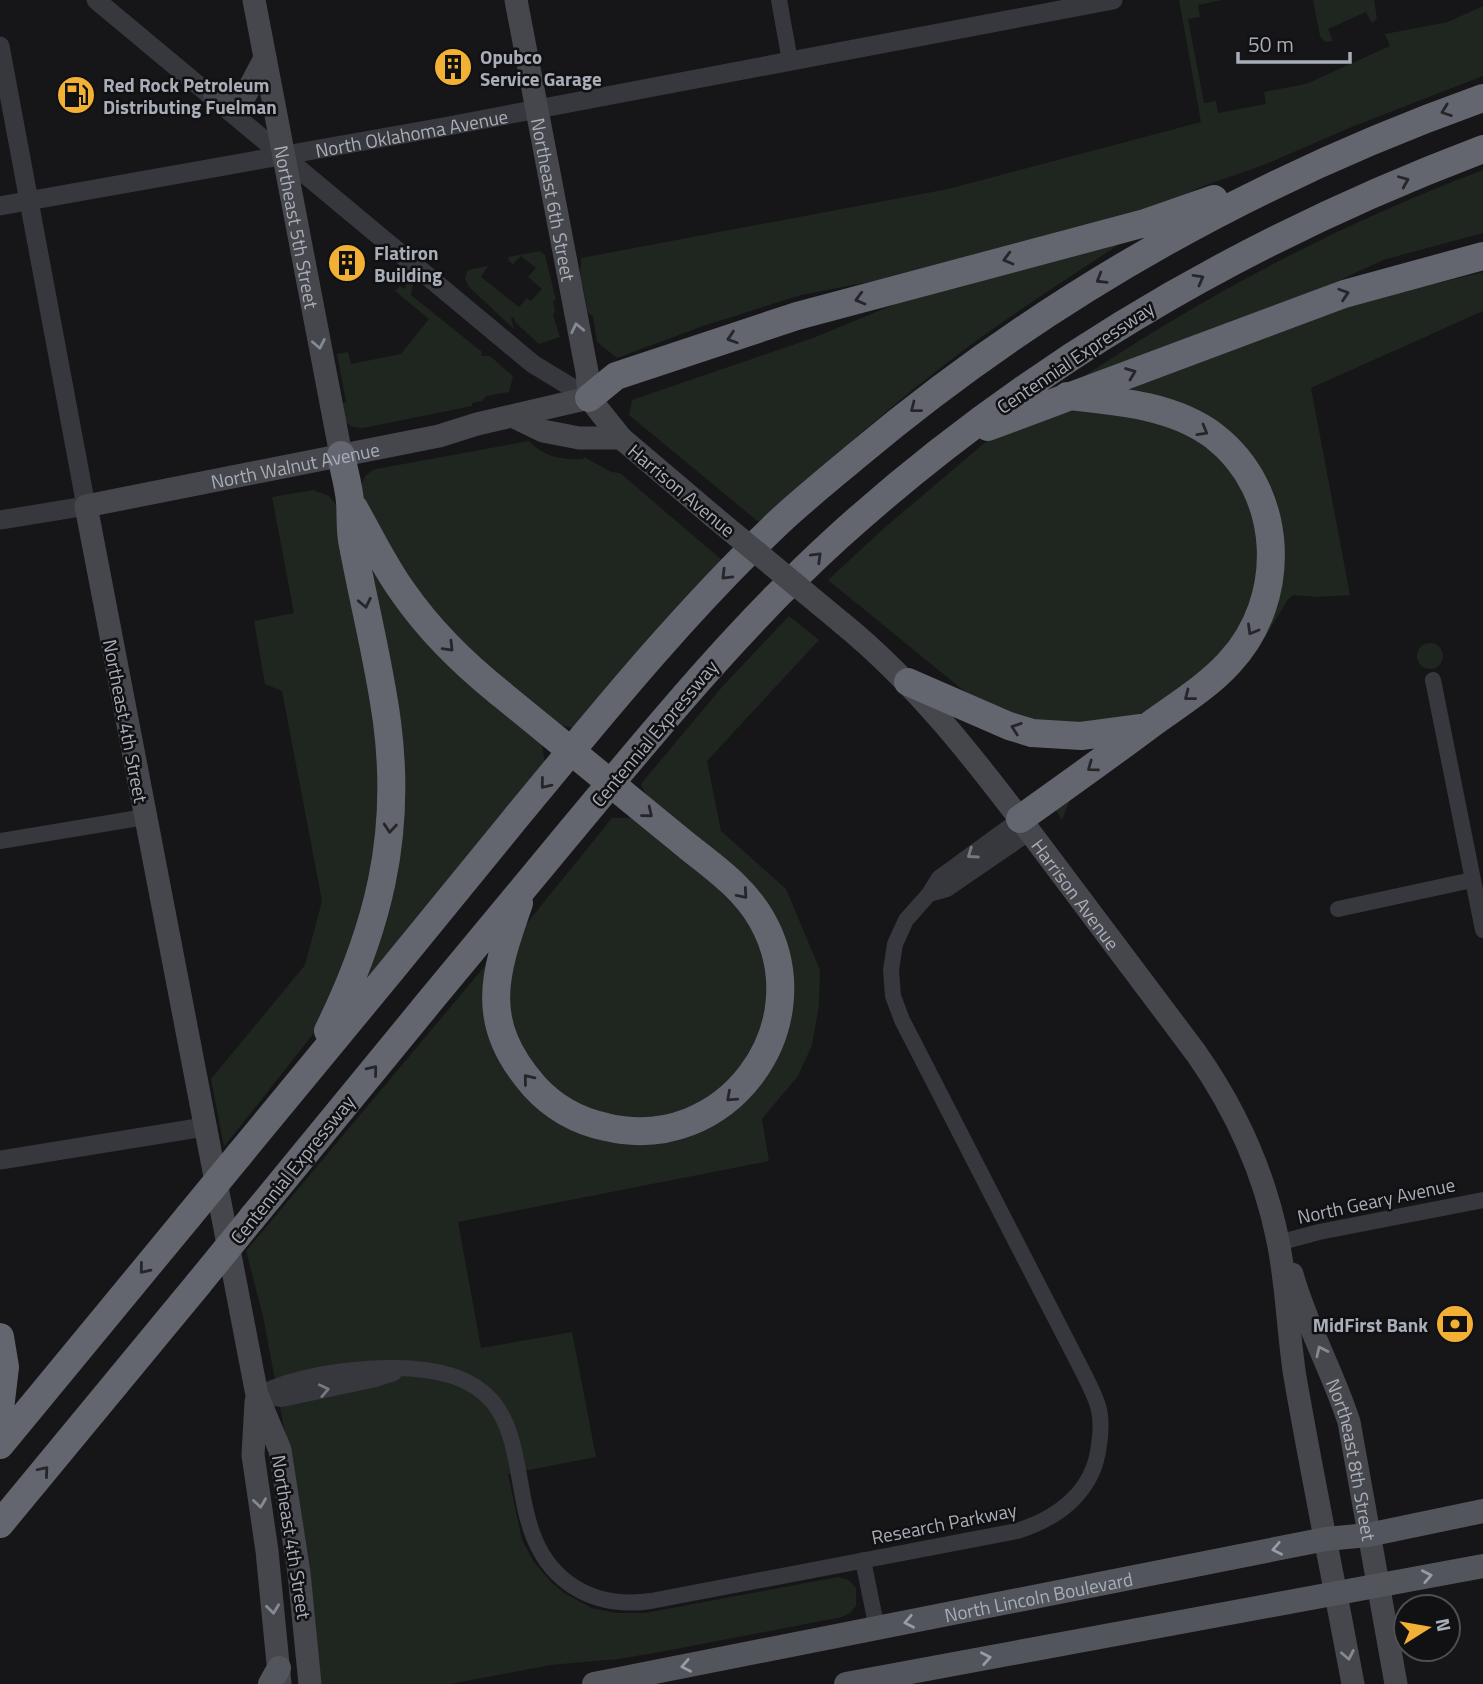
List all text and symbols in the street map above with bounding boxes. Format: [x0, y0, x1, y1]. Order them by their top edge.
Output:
scale bar [1238, 21, 1350, 65]
text: 50 m [1248, 28, 1294, 60]
place label: Opubco Service Garage [480, 42, 602, 93]
building icon: Opubco Service Garage [432, 46, 474, 88]
place label: Red Rock Petroleum Distributing Fuelman [103, 70, 277, 121]
fuel station icon: Red Rock Petroleum Distributing Fuelman [55, 74, 97, 116]
street label: North Oklahoma Avenue [313, 101, 510, 164]
one-way arrow [1440, 103, 1452, 117]
street label: Northeast 6th Street [524, 115, 584, 284]
street label: Northeast 5th Street [268, 143, 327, 311]
one-way arrow [1397, 175, 1409, 189]
place label: Flatiron Building [374, 238, 442, 289]
building icon: Flatiron Building [326, 242, 368, 284]
one-way arrow [1002, 251, 1014, 265]
one-way arrow [1096, 271, 1109, 284]
one-way arrow [1192, 274, 1204, 287]
one-way arrow [1338, 288, 1350, 303]
one-way arrow [854, 290, 866, 305]
street label: Centennial Expressway [990, 293, 1160, 421]
one-way arrow [571, 322, 586, 334]
one-way arrow [726, 329, 738, 344]
one-way arrow [311, 338, 326, 350]
one-way arrow [1124, 367, 1136, 381]
one-way arrow [910, 400, 922, 413]
one-way arrow [1196, 423, 1209, 436]
street label: North Walnut Avenue [208, 434, 382, 495]
street label: Harrison Avenue [622, 436, 742, 544]
one-way arrow [809, 552, 822, 565]
one-way arrow [721, 567, 734, 580]
one-way arrow [357, 597, 372, 609]
one-way arrow [1247, 623, 1260, 636]
street label: Northeast 4th Street [96, 637, 156, 805]
one-way arrow [441, 638, 454, 651]
street label: Centennial Expressway [584, 653, 724, 813]
one-way arrow [1184, 688, 1197, 701]
one-way arrow [1010, 722, 1022, 736]
one-way arrow [1087, 759, 1100, 771]
one-way arrow [540, 776, 553, 788]
one-way arrow [641, 805, 653, 818]
one-way arrow [383, 823, 398, 834]
street label: Harrison Avenue [1025, 832, 1127, 956]
one-way arrow [967, 846, 980, 858]
one-way arrow [735, 885, 747, 898]
one-way arrow [365, 1066, 378, 1078]
one-way arrow [524, 1074, 537, 1086]
street label: Centennial Expressway [223, 1088, 361, 1250]
one-way arrow [726, 1089, 739, 1101]
street label: North Geary Avenue [1294, 1169, 1458, 1231]
one-way arrow [140, 1262, 153, 1274]
bank icon: MidFirst Bank [1434, 1303, 1476, 1345]
place label: MidFirst Bank [1313, 1310, 1428, 1339]
one-way arrow [1315, 1346, 1329, 1358]
street label: Northeast 8th Street [1320, 1374, 1385, 1543]
one-way arrow [318, 1384, 330, 1399]
street label: Northeast 4th Street [265, 1453, 319, 1621]
one-way arrow [35, 1466, 48, 1479]
street label: Research Parkway [869, 1495, 1019, 1551]
one-way arrow [252, 1497, 267, 1509]
one-way arrow [1271, 1540, 1283, 1555]
street label: North Lincoln Boulevard [942, 1563, 1135, 1629]
one-way arrow [1421, 1570, 1433, 1585]
north arrow [1392, 1593, 1462, 1663]
one-way arrow [266, 1603, 281, 1615]
one-way arrow [903, 1614, 915, 1629]
text: N [1429, 1615, 1460, 1634]
one-way arrow [1340, 1649, 1355, 1661]
one-way arrow [980, 1651, 992, 1666]
one-way arrow [680, 1658, 692, 1673]

